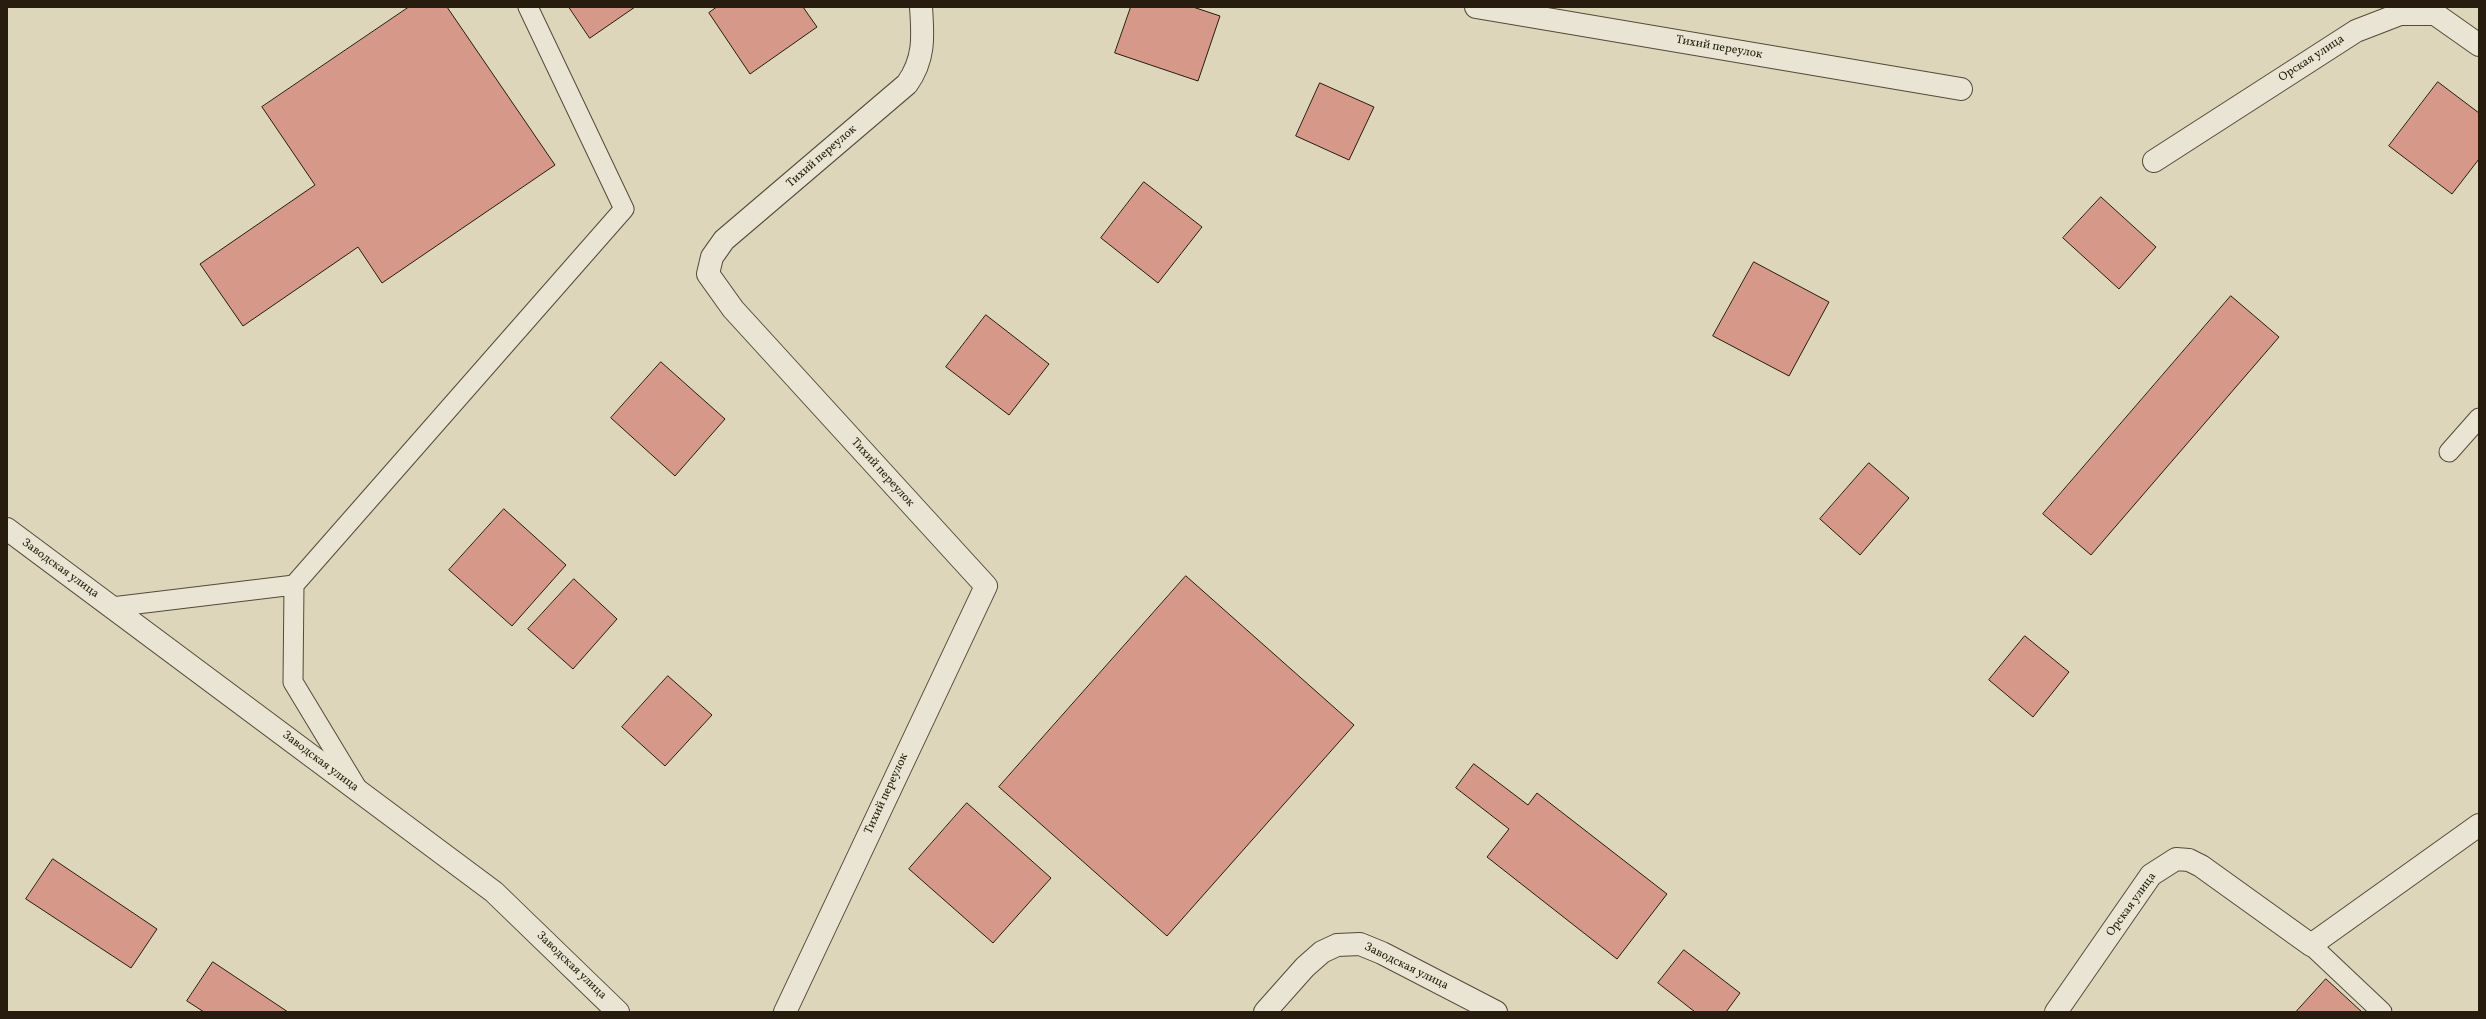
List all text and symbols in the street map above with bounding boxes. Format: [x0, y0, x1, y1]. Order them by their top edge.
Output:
street label: Орская улица [2276, 32, 2348, 86]
street label: Тихий переулок [1675, 33, 1763, 63]
street label: Тихий переулок [784, 123, 860, 191]
street label: Тихий переулок [847, 436, 917, 510]
street label: Заводская улица [19, 536, 101, 602]
street label: Заводская улица [279, 729, 361, 795]
street label: Тихий переулок [862, 751, 912, 837]
street label: Орская улица [2104, 870, 2160, 940]
street label: Заводская улица [533, 929, 609, 1003]
street label: Заводская улица [1362, 940, 1450, 994]

